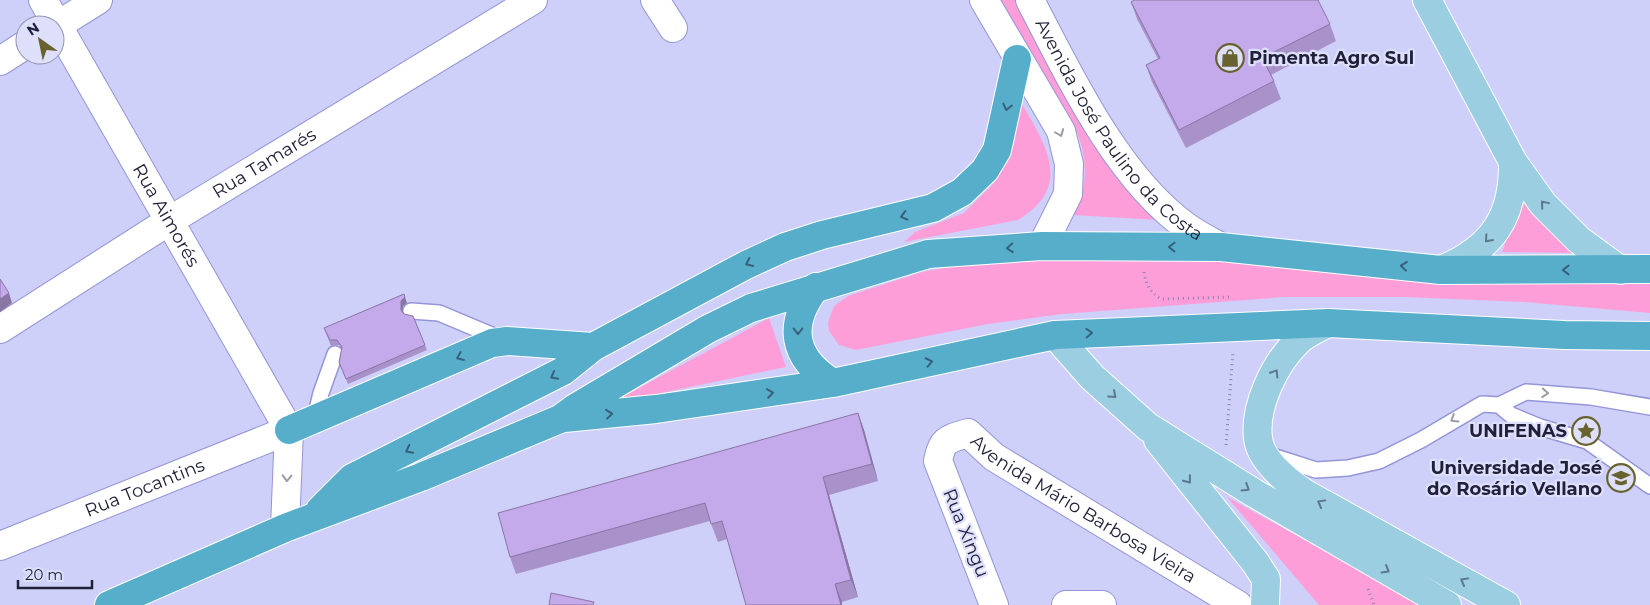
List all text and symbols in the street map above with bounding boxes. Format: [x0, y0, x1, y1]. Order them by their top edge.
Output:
north arrow [15, 15, 65, 65]
street label: Avenida José Paulino da Costa [1030, 15, 1207, 246]
text: N [23, 18, 43, 40]
shop icon: Pimenta Agro Sul [1215, 43, 1245, 73]
place label: Pimenta Agro Sul [1249, 47, 1414, 69]
one-way arrow [1002, 102, 1013, 111]
street label: Rua Tamarés [208, 123, 320, 203]
one-way arrow [1054, 128, 1064, 137]
street label: Rua Aimorés [128, 160, 204, 271]
one-way arrow [1540, 200, 1549, 209]
one-way arrow [901, 211, 909, 221]
one-way arrow [1485, 234, 1494, 243]
one-way arrow [1168, 241, 1176, 252]
one-way arrow [1006, 243, 1014, 254]
one-way arrow [745, 257, 754, 268]
one-way arrow [1400, 261, 1408, 272]
one-way arrow [1562, 265, 1570, 275]
one-way arrow [793, 327, 803, 335]
one-way arrow [1085, 328, 1093, 339]
one-way arrow [456, 350, 465, 361]
one-way arrow [925, 357, 934, 368]
one-way arrow [1269, 369, 1279, 378]
one-way arrow [550, 370, 559, 380]
one-way arrow [765, 388, 774, 398]
one-way arrow [1541, 388, 1549, 399]
one-way arrow [1107, 389, 1116, 398]
one-way arrow [605, 409, 613, 420]
one-way arrow [1450, 413, 1459, 423]
place icon: UNIFENAS [1571, 416, 1601, 446]
place label: UNIFENAS [1469, 420, 1567, 442]
street label: Avenida Mário Barbosa Vieira [966, 430, 1200, 588]
one-way arrow [405, 444, 414, 454]
street label: Rua Tocantins [82, 454, 208, 522]
place label: Universidade José do Rosário Vellano [1427, 457, 1602, 500]
school or university icon: Universidade José do Rosário Vellano [1606, 463, 1636, 493]
one-way arrow [1183, 474, 1191, 483]
one-way arrow [282, 475, 292, 483]
one-way arrow [1240, 482, 1249, 491]
street label: Rua Xingu [938, 485, 994, 581]
one-way arrow [1318, 499, 1327, 509]
scale bar [18, 558, 91, 590]
one-way arrow [1381, 563, 1390, 573]
text: 20 m [25, 565, 63, 584]
one-way arrow [1460, 577, 1469, 587]

